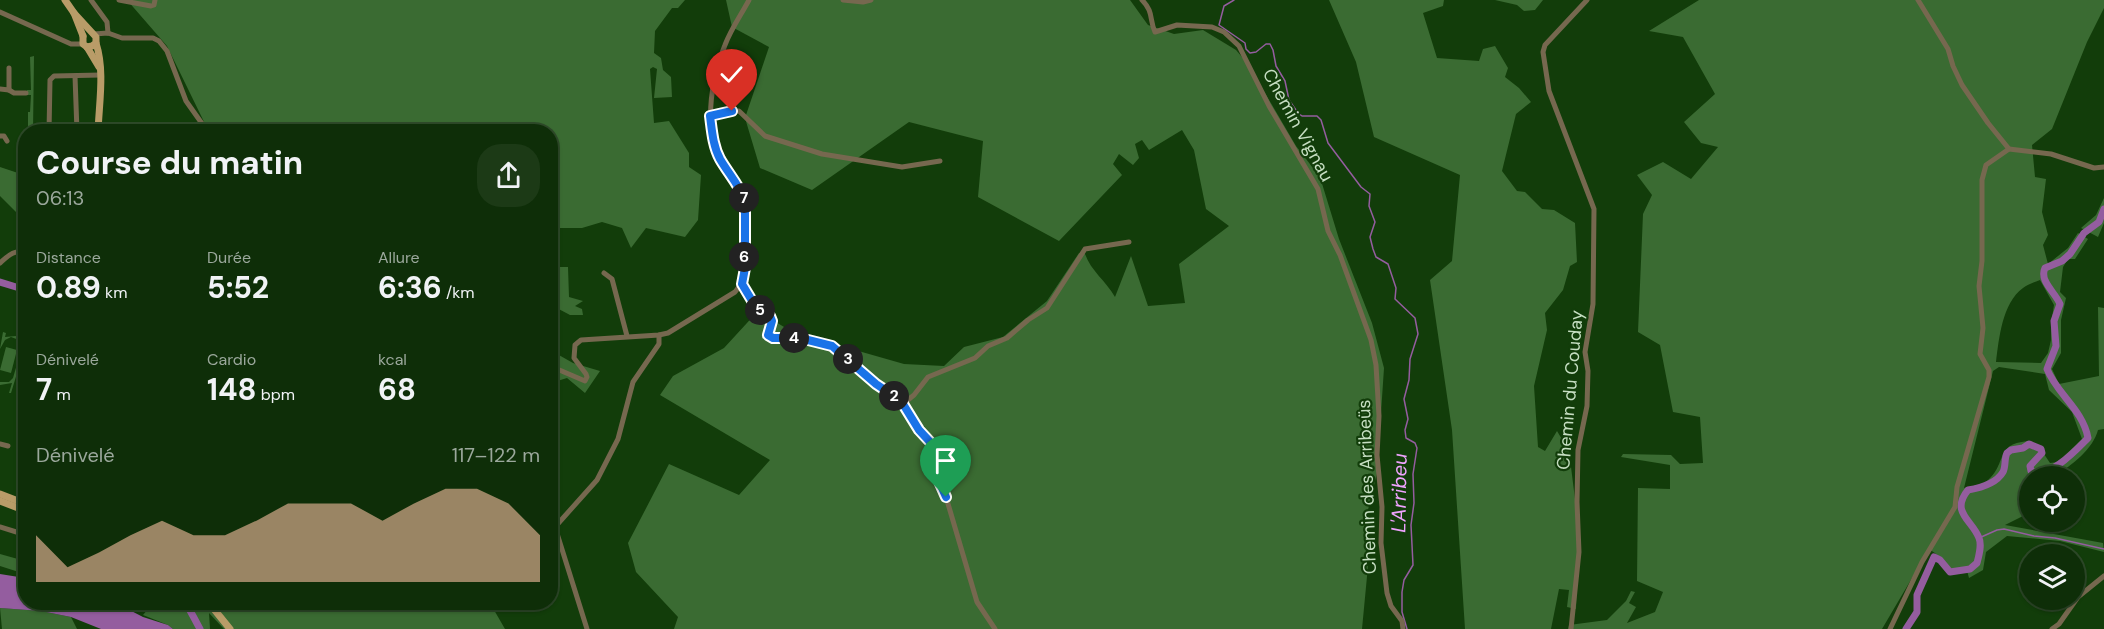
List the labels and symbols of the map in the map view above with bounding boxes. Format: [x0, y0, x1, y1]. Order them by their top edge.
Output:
pin [706, 49, 757, 111]
street label: Chemin Vignau [1257, 64, 1339, 186]
pin: 7 [729, 183, 759, 213]
pin: 6 [729, 242, 759, 272]
pin: 5 [745, 295, 775, 325]
street label: Chemin du Couday [1551, 309, 1589, 471]
pin: 4 [779, 323, 809, 353]
pin: 3 [833, 344, 863, 374]
pin: 2 [879, 381, 909, 411]
street label: Chemin des Arribeüs [1352, 399, 1382, 575]
pin [920, 435, 971, 497]
water label: L'Arribeu [1385, 453, 1413, 533]

